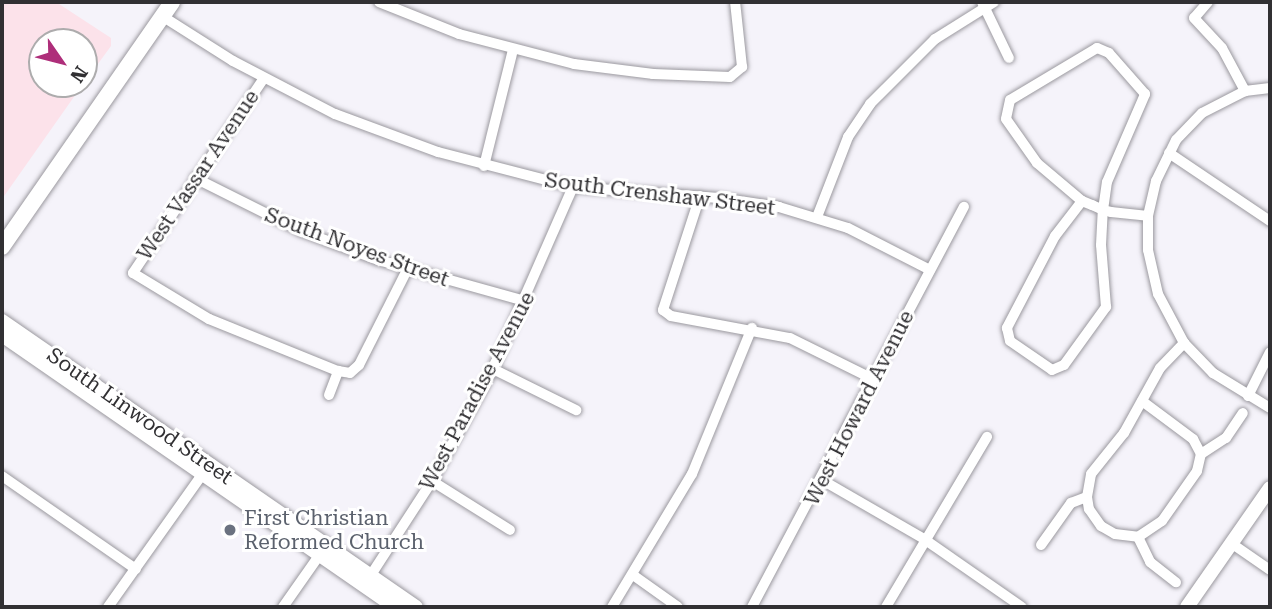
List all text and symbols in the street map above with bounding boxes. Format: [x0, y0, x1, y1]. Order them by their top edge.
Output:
north arrow [28, 28, 98, 98]
text: N [65, 62, 93, 87]
street label: West Vassar Avenue [132, 85, 264, 265]
street label: South Crenshaw Street [543, 167, 777, 221]
street label: South Noyes Street [261, 202, 453, 292]
street label: West Paradise Avenue [414, 287, 540, 495]
street label: West Howard Avenue [799, 306, 919, 510]
street label: South Linwood Street [42, 342, 238, 490]
place label: First Christian Reformed Church [244, 505, 424, 555]
marker: First Christian Reformed Church [222, 522, 238, 538]

